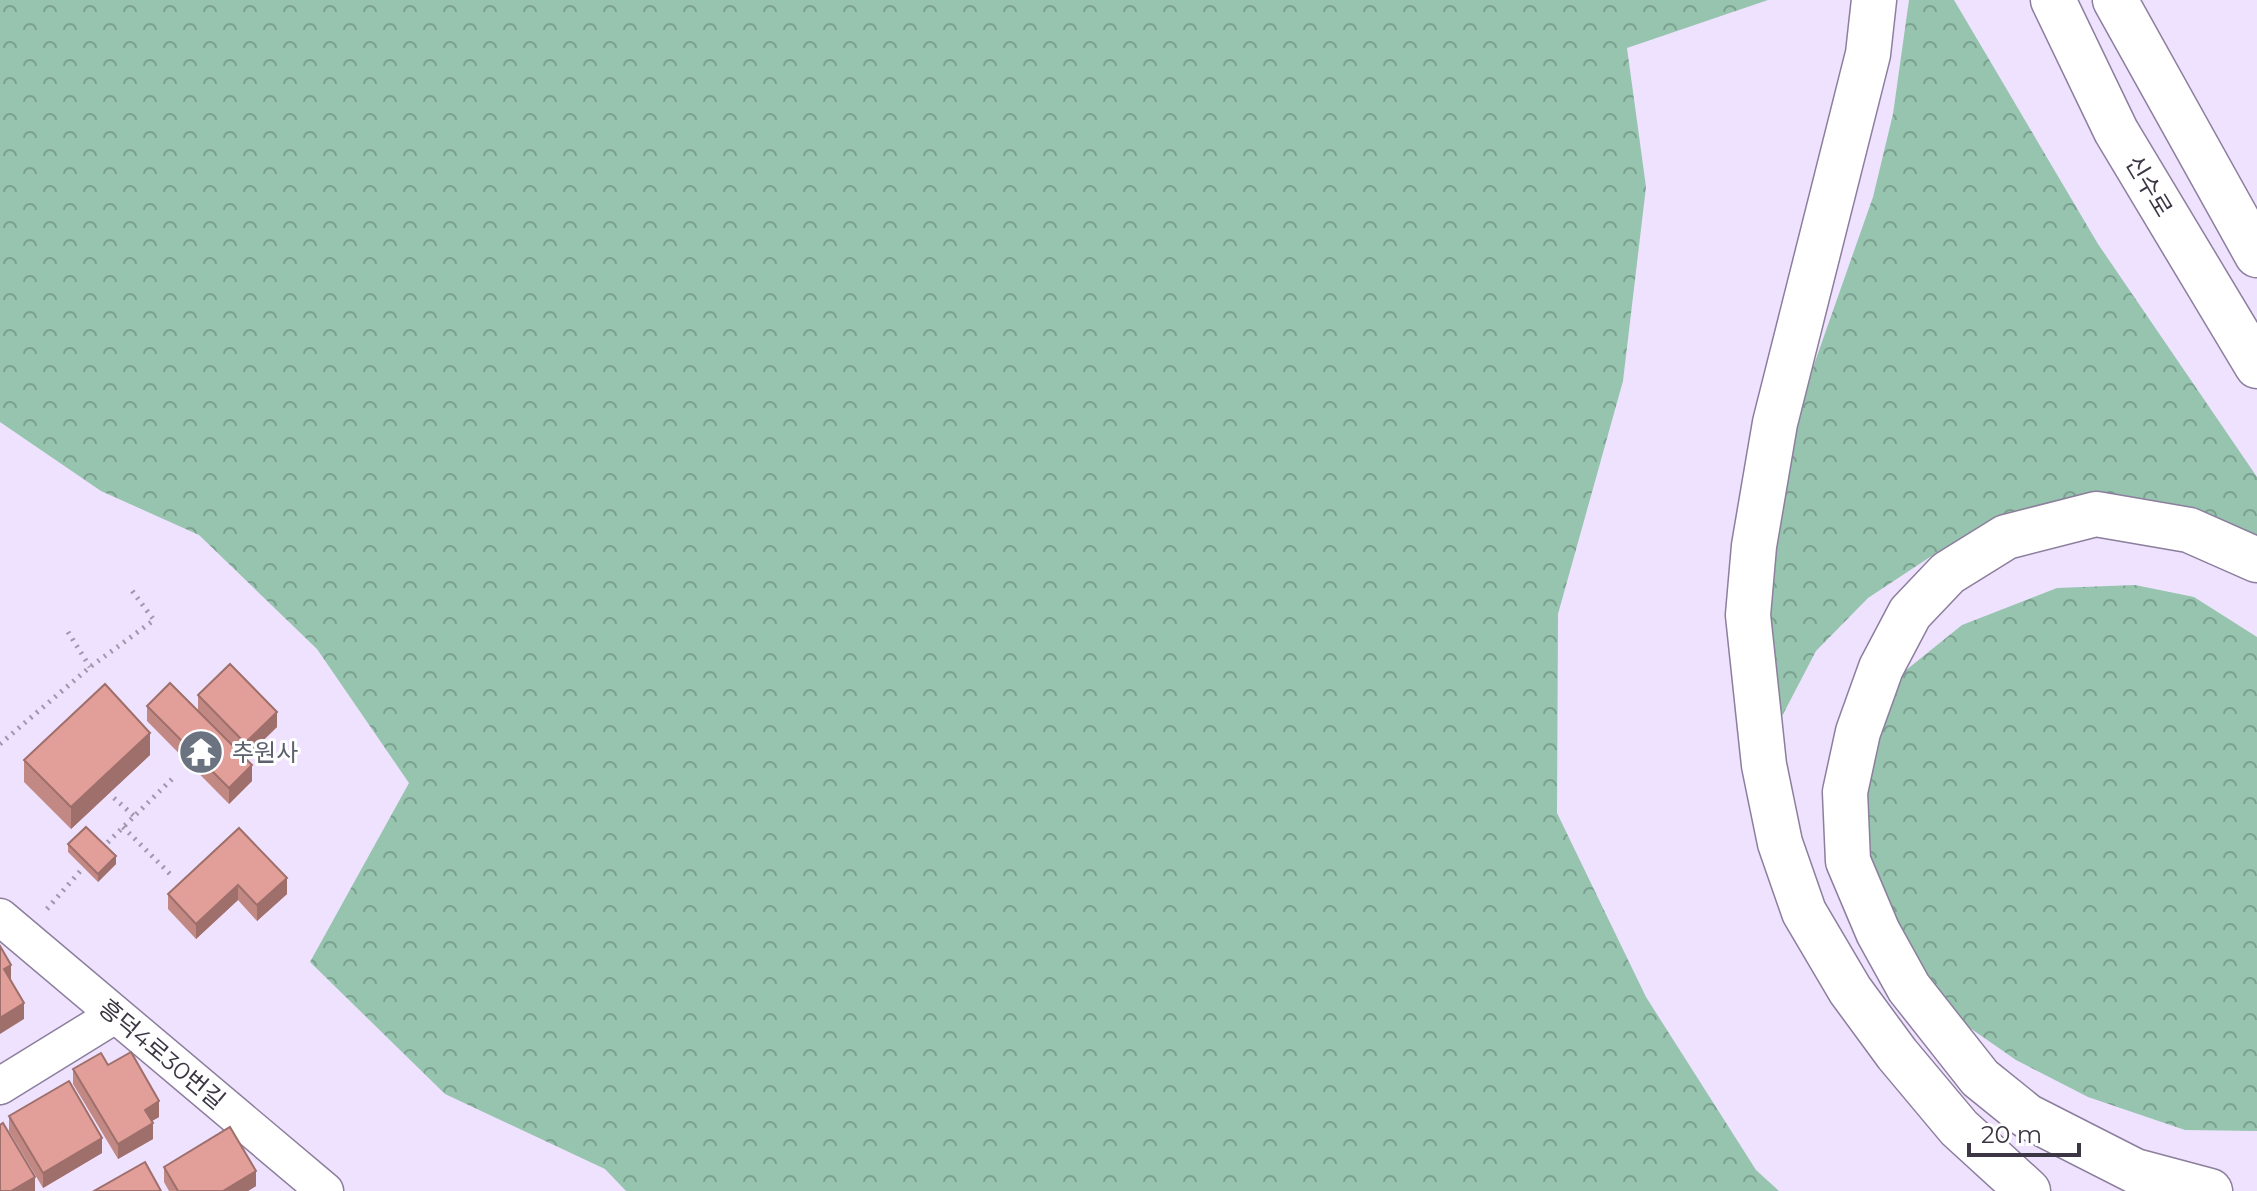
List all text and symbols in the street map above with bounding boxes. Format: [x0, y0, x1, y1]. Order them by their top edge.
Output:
street label: 신수로 [2120, 150, 2178, 222]
temple icon: 추원사 [177, 728, 225, 776]
place label: 추원사 [232, 738, 298, 767]
street label: 흥덕4로30번길 [93, 993, 231, 1115]
scale bar [1969, 1107, 2079, 1157]
text: 20 m [1981, 1120, 2042, 1149]

